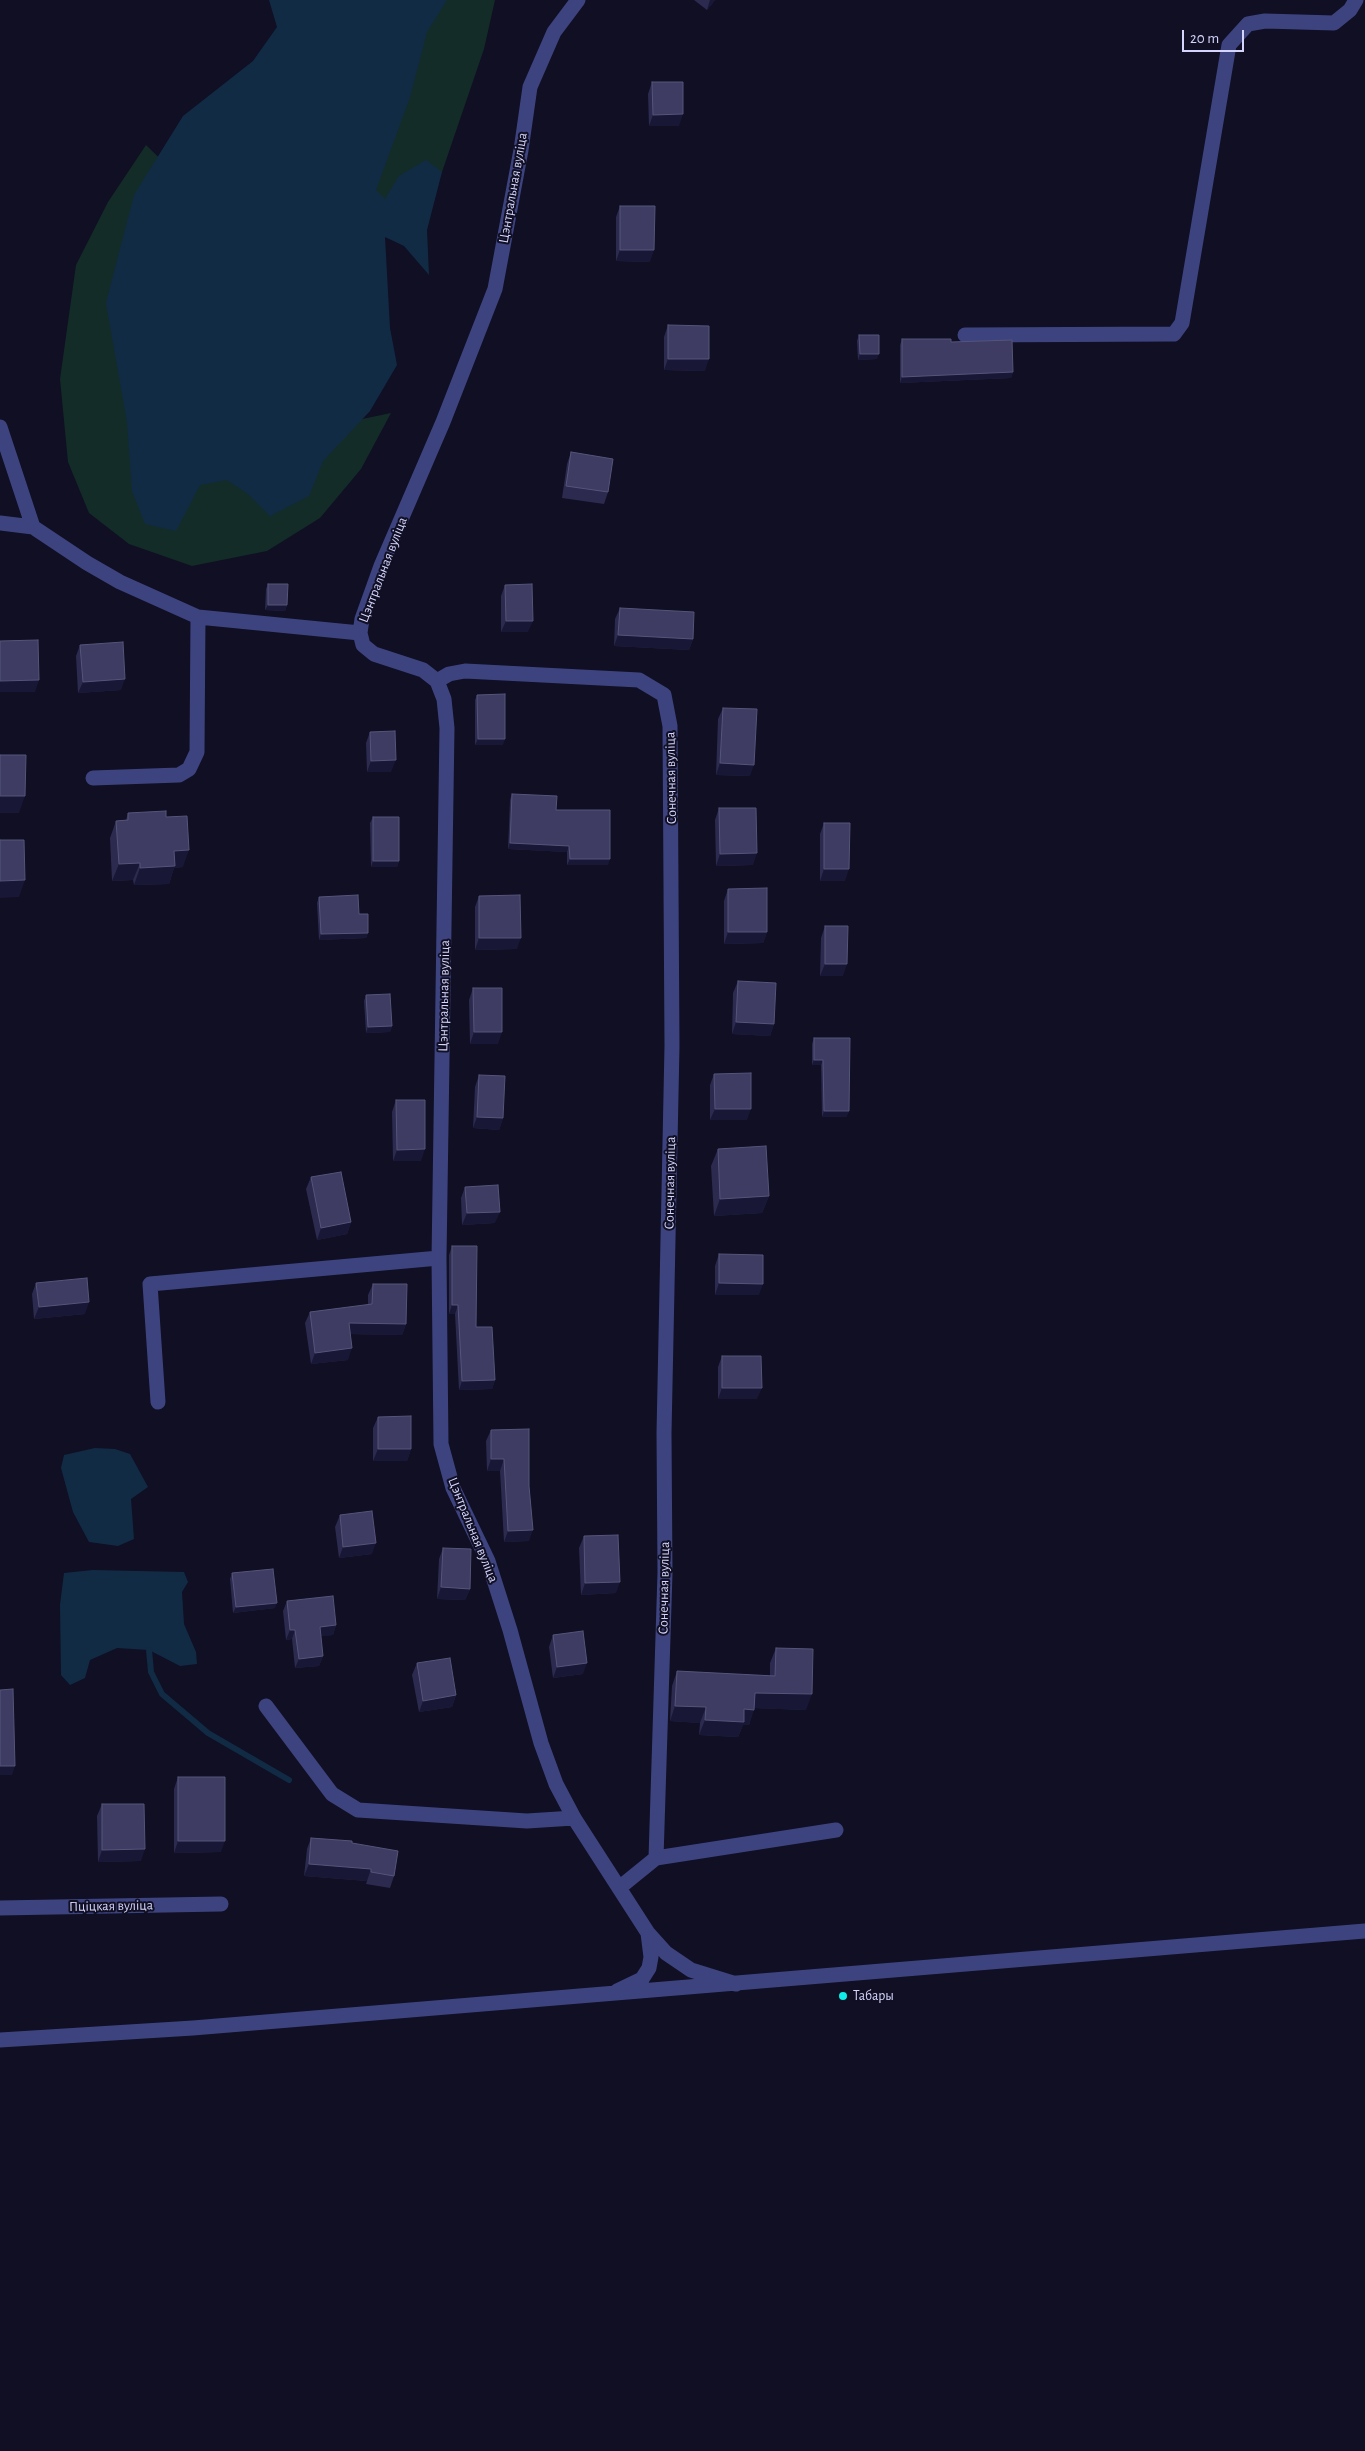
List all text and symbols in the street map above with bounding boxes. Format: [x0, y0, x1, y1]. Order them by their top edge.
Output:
scale bar [1185, 20, 1248, 52]
text: 20 m [1190, 31, 1219, 46]
street label: Цэнтральная вуліца [495, 131, 531, 245]
street label: Цэнтральная вуліца [355, 515, 411, 625]
street label: Сонечная вуліца [662, 731, 680, 825]
street label: Цэнтральная вуліца [435, 940, 453, 1052]
street label: Сонечная вуліца [661, 1136, 679, 1230]
street label: Цэнтральная вуліца [444, 1475, 502, 1585]
street label: Сонечная вуліца [655, 1541, 673, 1635]
street label: Пціцкая вуліца [69, 1897, 153, 1915]
place label: Табары [853, 1988, 894, 2004]
marker: Табары [837, 1990, 849, 2002]

